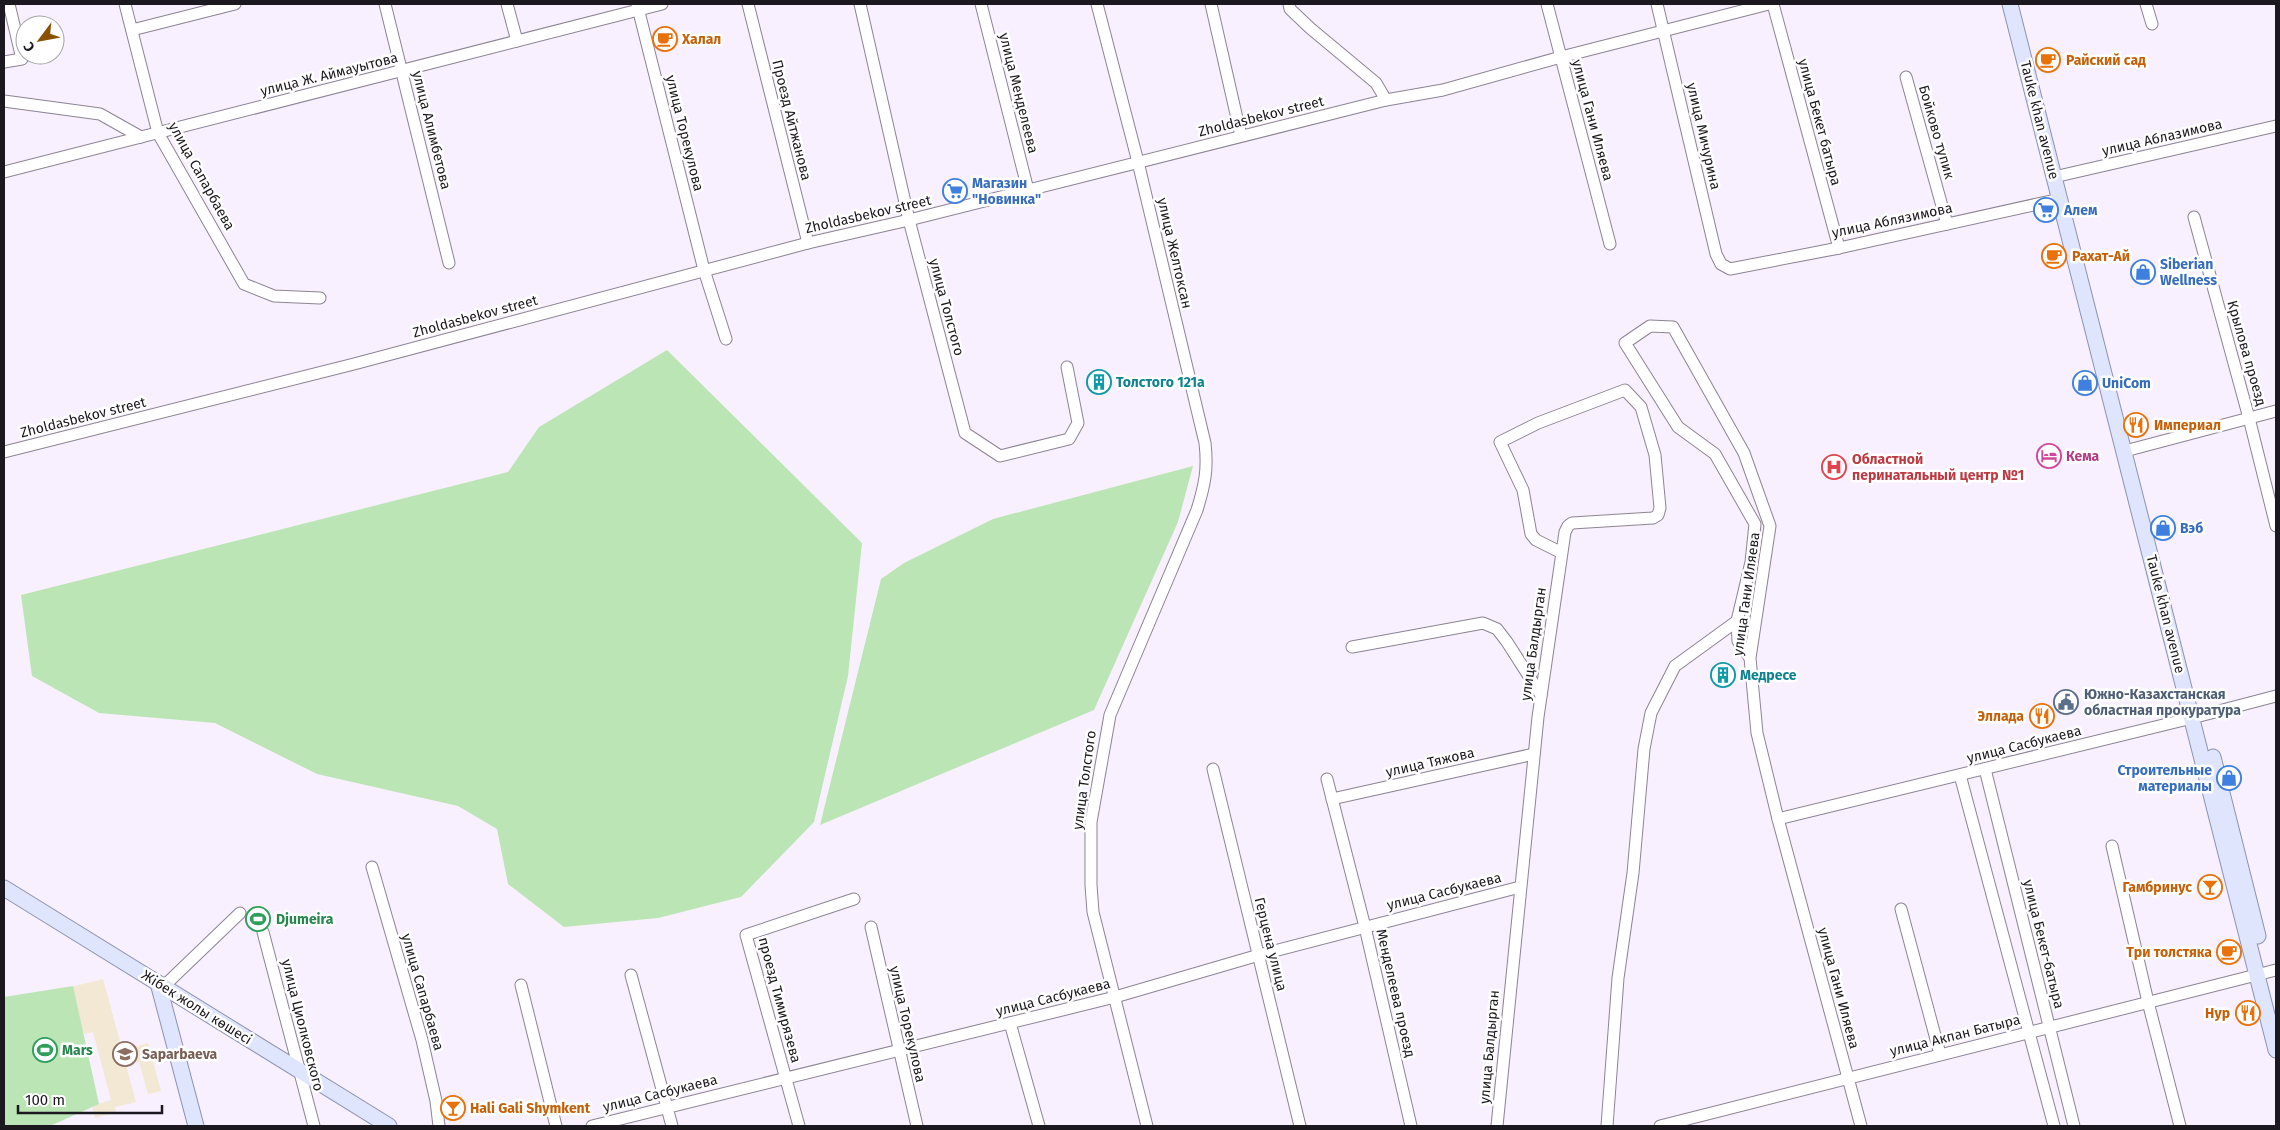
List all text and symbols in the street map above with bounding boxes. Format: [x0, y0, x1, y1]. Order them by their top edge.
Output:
north arrow [15, 15, 65, 65]
cafe icon: Халал [652, 26, 678, 52]
place label: Халал [681, 31, 721, 48]
street label: улица Менделеева [995, 31, 1042, 155]
text: С [20, 39, 39, 55]
cafe icon: Райский сад [2035, 47, 2061, 73]
street label: улица Ж. Аймауытова [259, 49, 400, 100]
place label: Райский сад [2066, 52, 2146, 69]
street label: улица Бекет батыра [1794, 57, 1845, 187]
street label: Проезд Айтжанова [768, 58, 815, 182]
street label: улица Гани Иляева [1568, 58, 1617, 183]
street label: Tauke khan avenue [2017, 59, 2062, 181]
street label: улица Алимбетова [409, 69, 454, 191]
street label: улица Торекулова [662, 73, 707, 193]
street label: улица Мичурина [1683, 81, 1724, 191]
street label: Бойково тупик [1915, 83, 1958, 182]
street label: Zholdasbekov street [1197, 92, 1327, 140]
street label: улица Аблазимова [2100, 115, 2224, 160]
street label: улица Сапарбаева [165, 119, 238, 233]
place label: Магазин "Новинка" [972, 175, 1041, 208]
supermarket icon: Магазин "Новинка" [942, 178, 968, 204]
street label: Zholdasbekov street [803, 192, 934, 237]
street label: улица Желтоксан [1153, 196, 1196, 310]
supermarket icon: Алем [2033, 197, 2059, 223]
street label: улица Аблязимова [1830, 199, 1954, 242]
place label: Алем [2063, 202, 2097, 219]
cafe icon: Рахат-Ай [2041, 243, 2067, 269]
place label: Рахат-Ай [2072, 248, 2130, 265]
place label: Siberian Wellness [2160, 256, 2217, 289]
street label: улица Толстого [925, 257, 968, 358]
shop icon: Siberian Wellness [2130, 259, 2156, 285]
street label: Zholdasbekov street [411, 291, 540, 341]
street label: Крылова проезд [2223, 298, 2270, 408]
building icon: Толстого 121а [1086, 369, 1112, 395]
shop icon: UniCom [2072, 370, 2098, 396]
place label: Толстого 121а [1116, 374, 1205, 391]
place label: UniCom [2102, 375, 2151, 392]
street label: Zholdasbekov street [19, 393, 149, 441]
restaurant icon: Империал [2123, 412, 2149, 438]
place label: Империал [2154, 417, 2221, 434]
hotel icon: Кема [2036, 443, 2062, 469]
place label: Кема [2066, 448, 2100, 465]
place label: Областной перинатальный центр №1 [1852, 451, 2024, 484]
hospital icon: Областной перинатальный центр №1 [1821, 454, 1847, 480]
shop icon: Вэб [2150, 515, 2176, 541]
place label: Вэб [2180, 520, 2203, 537]
street label: улица Гани Иляева [1729, 531, 1764, 657]
street label: Tauke khan avenue [2143, 553, 2188, 675]
street label: улица Балдырган [1517, 586, 1550, 702]
building icon: Медресе [1710, 662, 1736, 688]
place label: Медресе [1740, 667, 1797, 684]
place label: Южно-Казахстанская областная прокуратура [2084, 686, 2241, 719]
public building icon: Южно-Казахстанская областная прокуратура [2053, 689, 2079, 715]
restaurant icon: Эллада [2029, 703, 2055, 729]
place label: Эллада [1978, 708, 2024, 725]
street label: улица Сасбукаева [1965, 722, 2083, 767]
street label: улица Толстого [1069, 729, 1100, 831]
street label: улица Тяжова [1384, 744, 1476, 781]
place label: Строительные материалы [2117, 762, 2212, 795]
shop icon: Строительные материалы [2216, 765, 2242, 791]
street label: улица Сасбукаева [1385, 869, 1503, 914]
bar icon: Гамбринус [2197, 874, 2223, 900]
street label: улица Бекет-батыра [2019, 878, 2068, 1010]
place label: Гамбринус [2122, 879, 2192, 896]
street label: Герцена улица [1251, 895, 1290, 993]
sports icon: Djumeira [245, 906, 271, 932]
place label: Djumeira [276, 911, 334, 928]
street label: улица Гани Иляева [1814, 926, 1863, 1051]
street label: Менделеева проезд [1372, 927, 1419, 1059]
street label: улица Сапарбаева [398, 932, 447, 1053]
street label: проезд Тимирязева [755, 935, 804, 1065]
cafe icon: Три толстяка [2216, 939, 2242, 965]
place label: Три толстяка [2126, 944, 2212, 961]
street label: улица Циолковского [278, 957, 327, 1093]
street label: улица Торекулова [886, 964, 929, 1084]
street label: Жібек жолы көшесі [138, 967, 255, 1048]
street label: улица Сасбукаева [994, 975, 1112, 1020]
street label: улица Балдырган [1476, 989, 1503, 1105]
restaurant icon: Нур [2235, 1000, 2261, 1026]
place label: Нур [2205, 1005, 2230, 1022]
street label: улица Акпан Батыра [1888, 1011, 2022, 1060]
sports icon: Mars [32, 1037, 58, 1063]
school or university icon: Saparbaeva [112, 1041, 138, 1067]
place label: Mars [62, 1042, 93, 1059]
place label: Saparbaeva [142, 1046, 218, 1063]
street label: улица Сасбукаева [601, 1071, 719, 1116]
scale bar [18, 1082, 161, 1114]
text: 100 m [25, 1091, 65, 1109]
bar icon: Hali Gali Shymkent [440, 1095, 466, 1121]
place label: Hali Gali Shymkent [470, 1100, 591, 1117]

